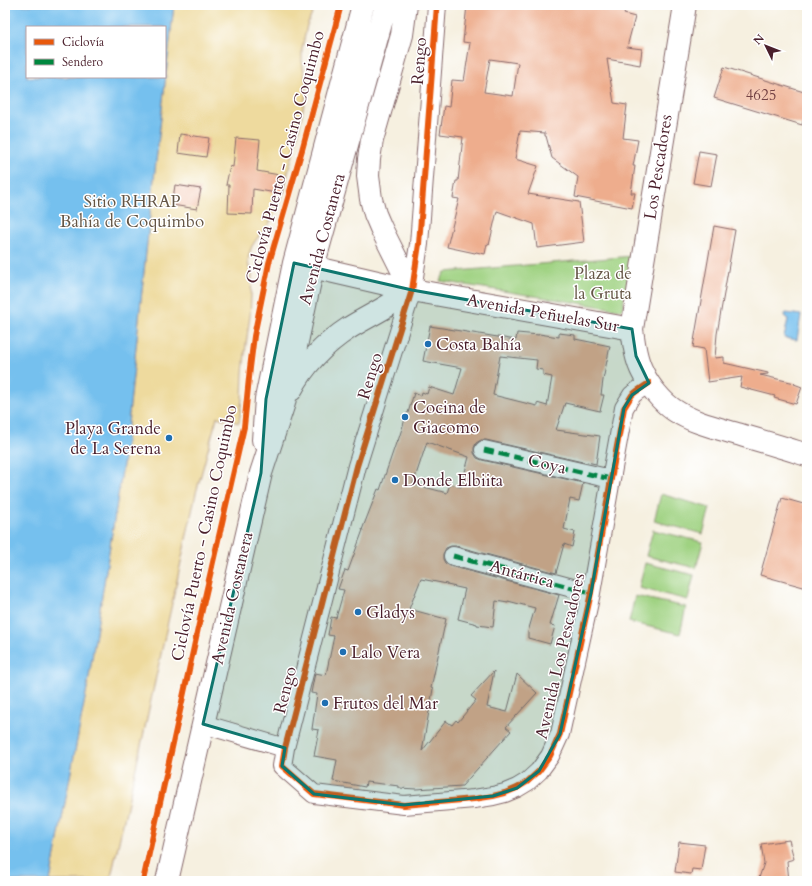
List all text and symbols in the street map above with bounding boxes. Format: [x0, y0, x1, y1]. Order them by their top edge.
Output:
legend [26, 26, 166, 78]
north arrow [746, 26, 786, 66]
street label: Ciclovía Puerto - Casino Coquimbo [240, 28, 330, 286]
text: N [750, 31, 768, 48]
text: Ciclovía [62, 34, 105, 50]
street label: Rengo [406, 36, 432, 86]
text: Sendero [62, 54, 103, 70]
house number: 4625 [746, 85, 776, 105]
street label: Los Pescadores [638, 112, 678, 221]
street label: Avenida Costanera [293, 170, 351, 307]
park label: Sitio RHRAP Bahía de Coquimbo [60, 190, 204, 233]
park label: Plaza de la Gruta [574, 262, 633, 305]
street label: Avenida Peñuelas Sur [465, 288, 622, 338]
place label: Costa Bahía [436, 333, 522, 356]
marker: Costa Bahía [423, 339, 433, 349]
street label: Rengo [352, 350, 388, 402]
place label: Cocina de Giacomo [413, 396, 486, 439]
street label: Ciclovía Puerto - Casino Coquimbo [166, 403, 242, 663]
marker: Cocina de Giacomo [400, 412, 410, 422]
place label: Playa Grande de La Serena [65, 417, 162, 460]
marker: Playa Grande de La Serena [164, 433, 174, 443]
street label: Coya [526, 448, 569, 480]
place label: Donde Elbiita [403, 469, 504, 492]
marker: Donde Elbiita [390, 475, 400, 485]
street label: Avenida Costanera [206, 529, 259, 667]
street label: Antártica [487, 554, 557, 594]
street label: Avenida Los Pescadores [530, 570, 590, 741]
place label: Gladys [366, 601, 415, 624]
marker: Gladys [353, 607, 363, 617]
place label: Lalo Vera [351, 641, 421, 664]
marker: Lalo Vera [338, 647, 348, 657]
street label: Rengo [268, 664, 302, 716]
place label: Frutos del Mar [333, 692, 439, 715]
marker: Frutos del Mar [320, 698, 330, 708]

